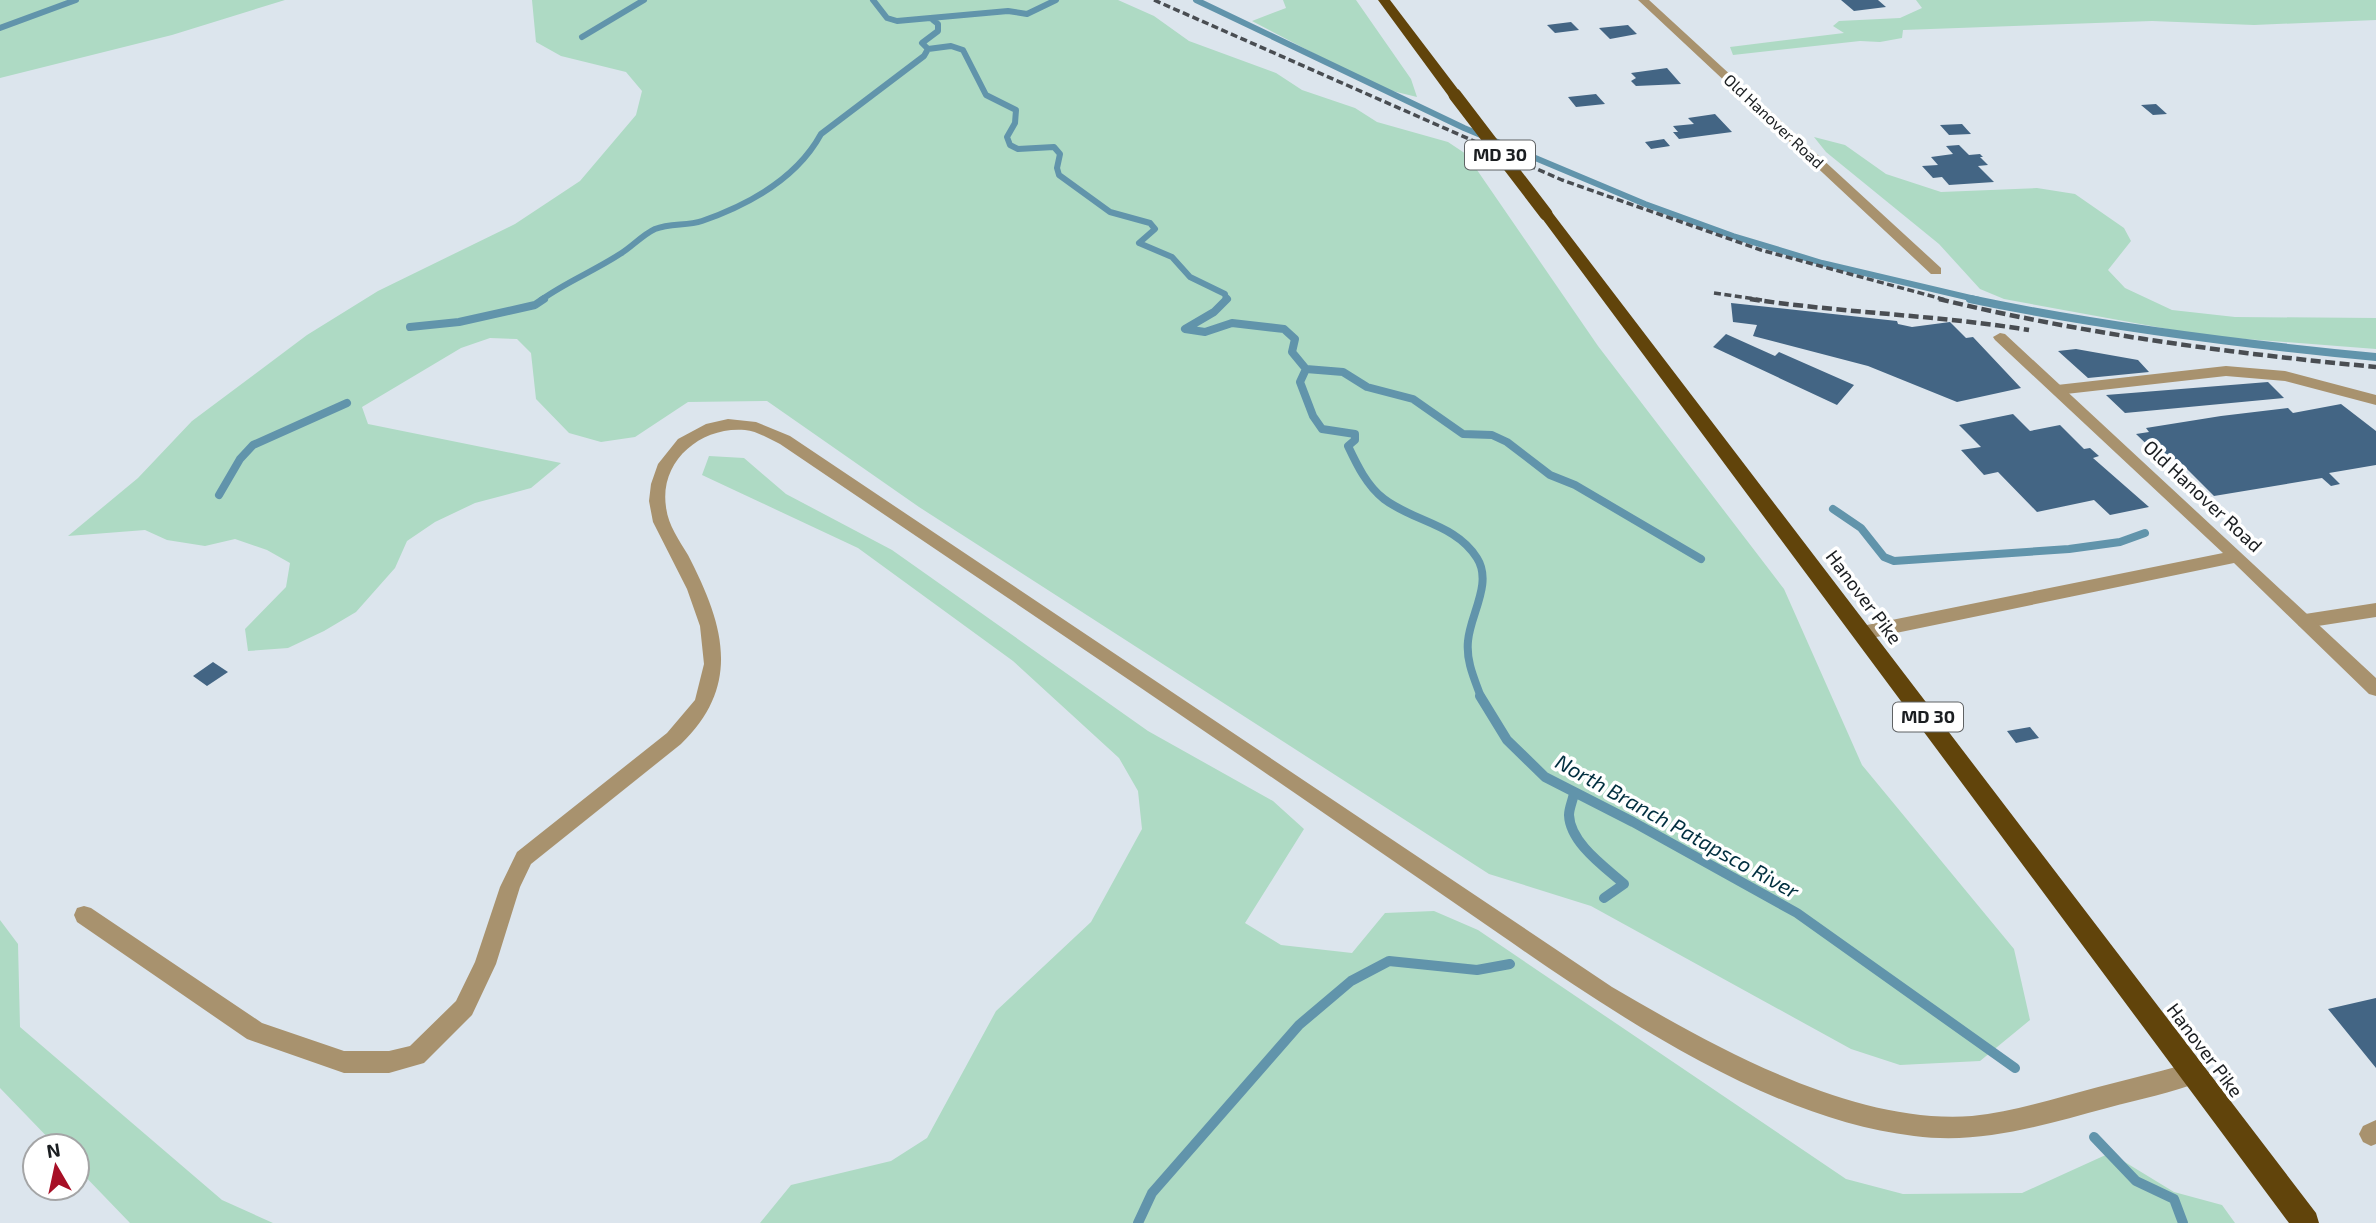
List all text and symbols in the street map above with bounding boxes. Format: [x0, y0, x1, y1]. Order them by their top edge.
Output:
street label: Old Hanover Road [1721, 70, 1828, 172]
road number: MD 30 [1465, 140, 1535, 170]
street label: Old Hanover Road [2139, 435, 2267, 556]
street label: Hanover Pike [1822, 545, 1907, 648]
road number: MD 30 [1893, 702, 1963, 732]
water label: North Branch Patapsco River [1552, 748, 1804, 903]
street label: Hanover Pike [2163, 998, 2248, 1101]
north arrow [21, 1132, 91, 1202]
text: N [45, 1137, 62, 1162]

